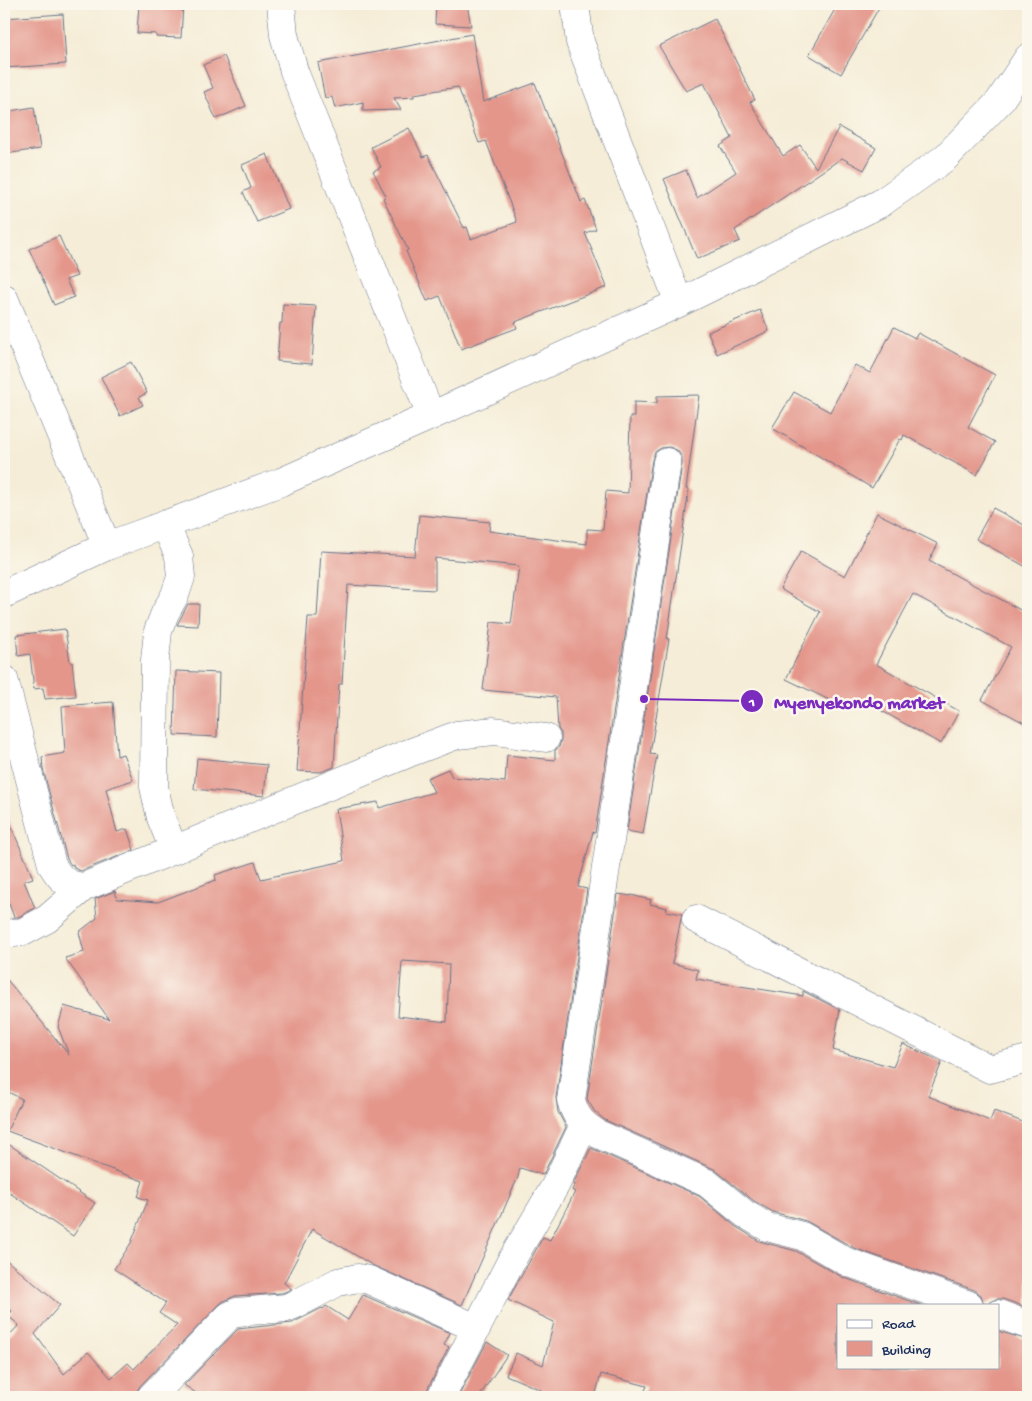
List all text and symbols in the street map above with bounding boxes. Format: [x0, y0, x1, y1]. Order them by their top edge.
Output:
callout: Myenyekondo market [739, 684, 955, 718]
text: Myenyekondo market [774, 693, 946, 716]
text: 1 [748, 694, 755, 712]
legend [837, 1304, 1000, 1368]
text: Road [882, 1316, 916, 1334]
text: Building [881, 1342, 931, 1360]

